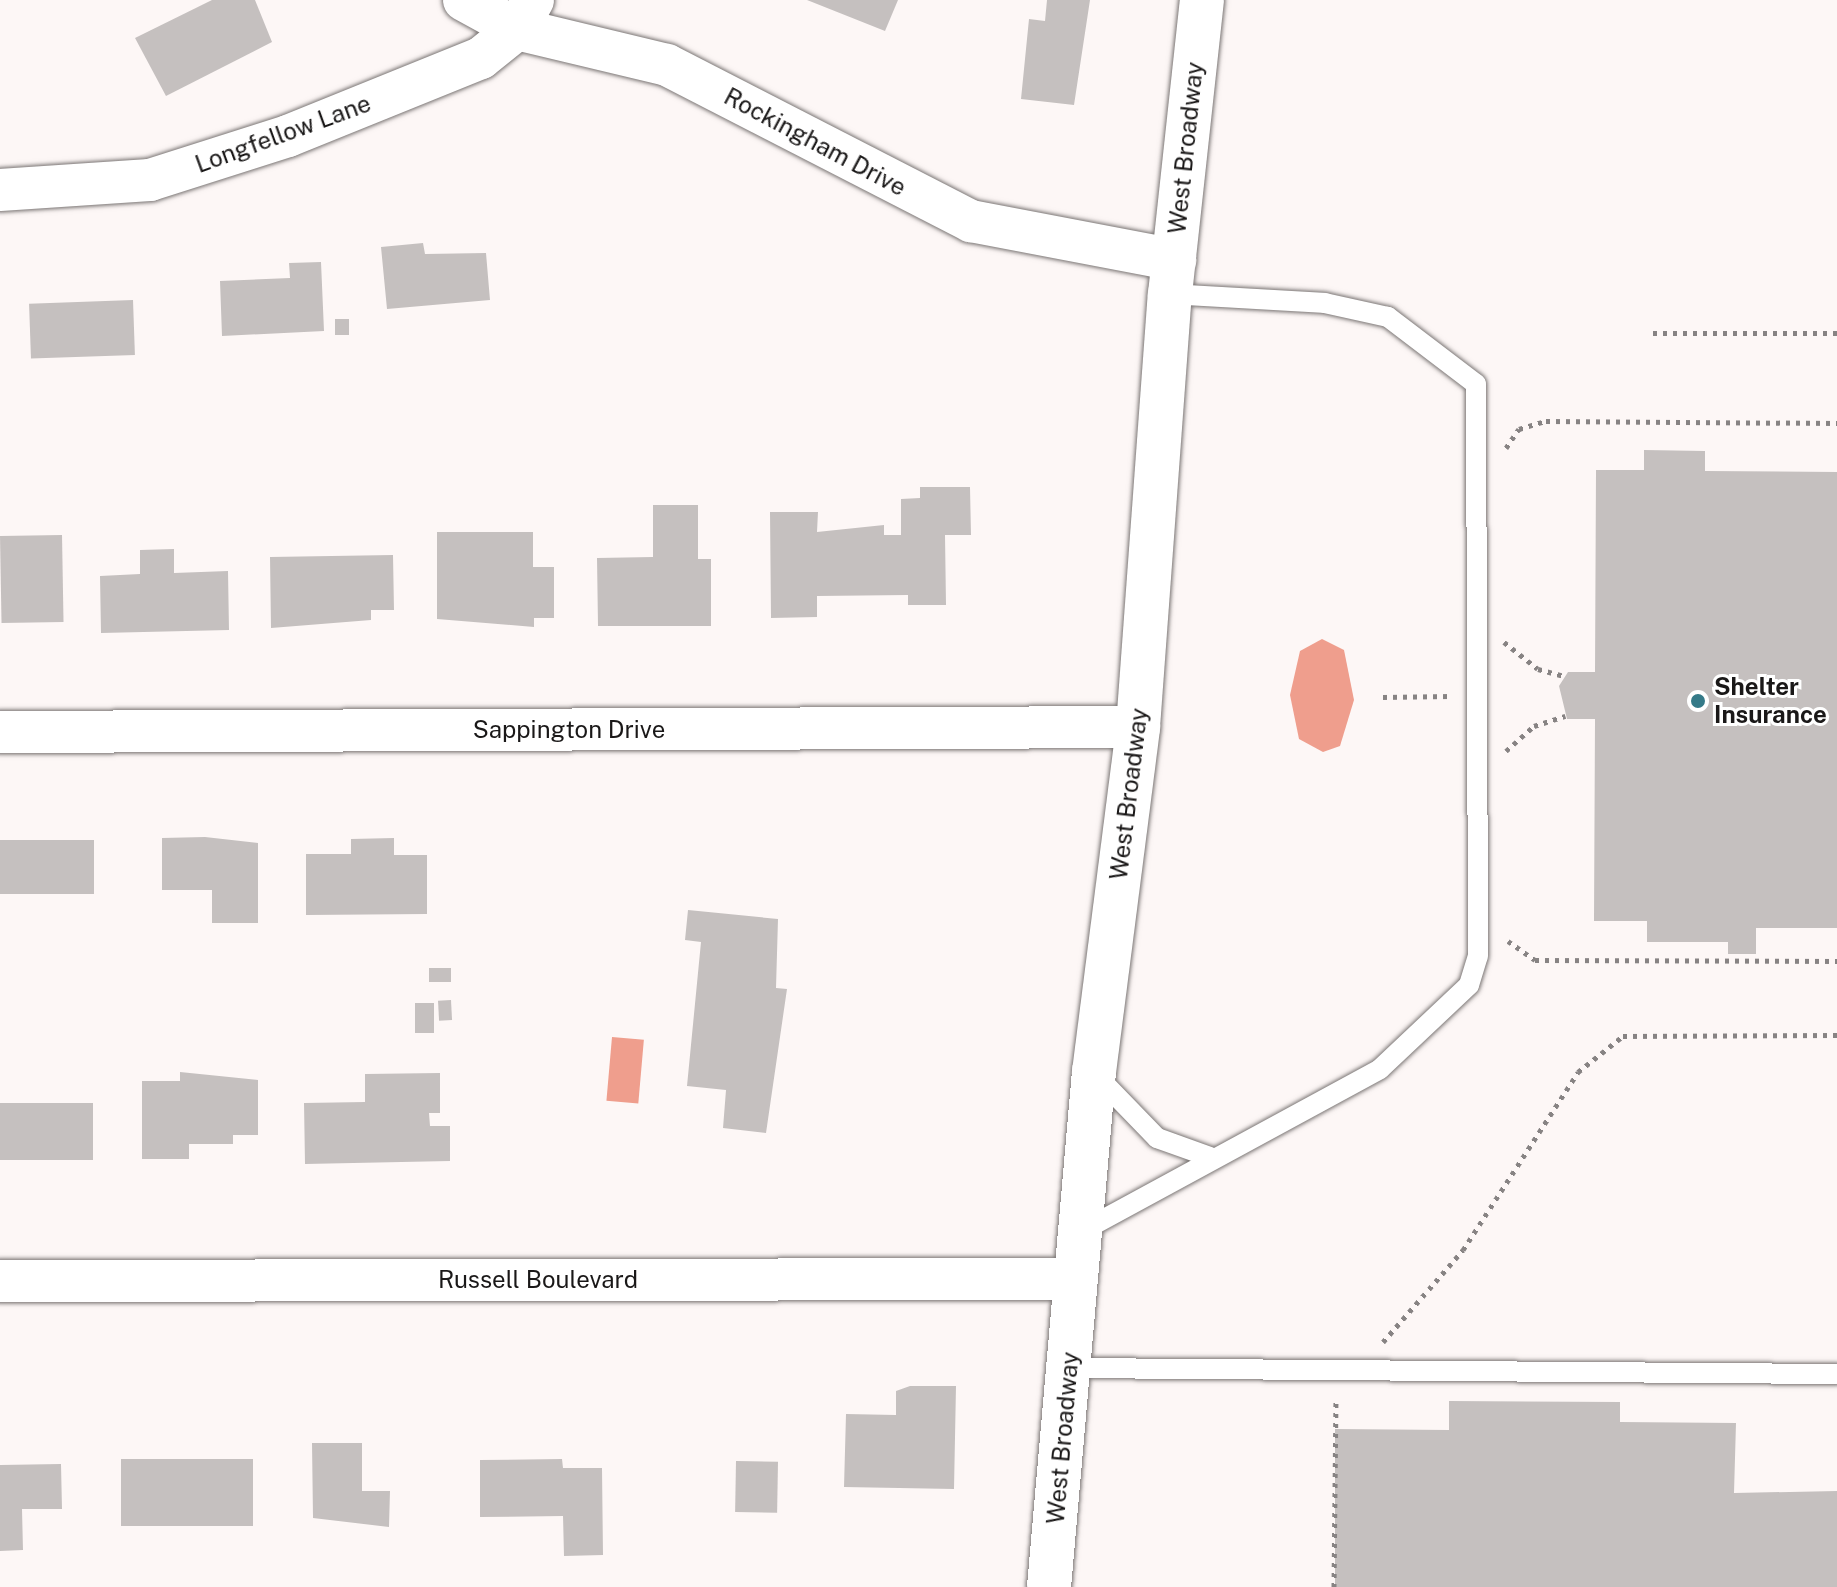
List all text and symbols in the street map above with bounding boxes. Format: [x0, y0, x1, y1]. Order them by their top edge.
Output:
street label: West Broadway [1163, 61, 1209, 235]
street label: Rockingham Drive [719, 82, 911, 202]
street label: Longfellow Lane [191, 89, 375, 179]
place label: Shelter Insurance [1714, 673, 1827, 729]
marker: Shelter Insurance [1689, 692, 1707, 710]
street label: West Broadway [1104, 706, 1154, 882]
street label: Sappington Drive [473, 716, 665, 744]
street label: Russell Boulevard [438, 1266, 638, 1294]
street label: West Broadway [1041, 1351, 1085, 1525]

